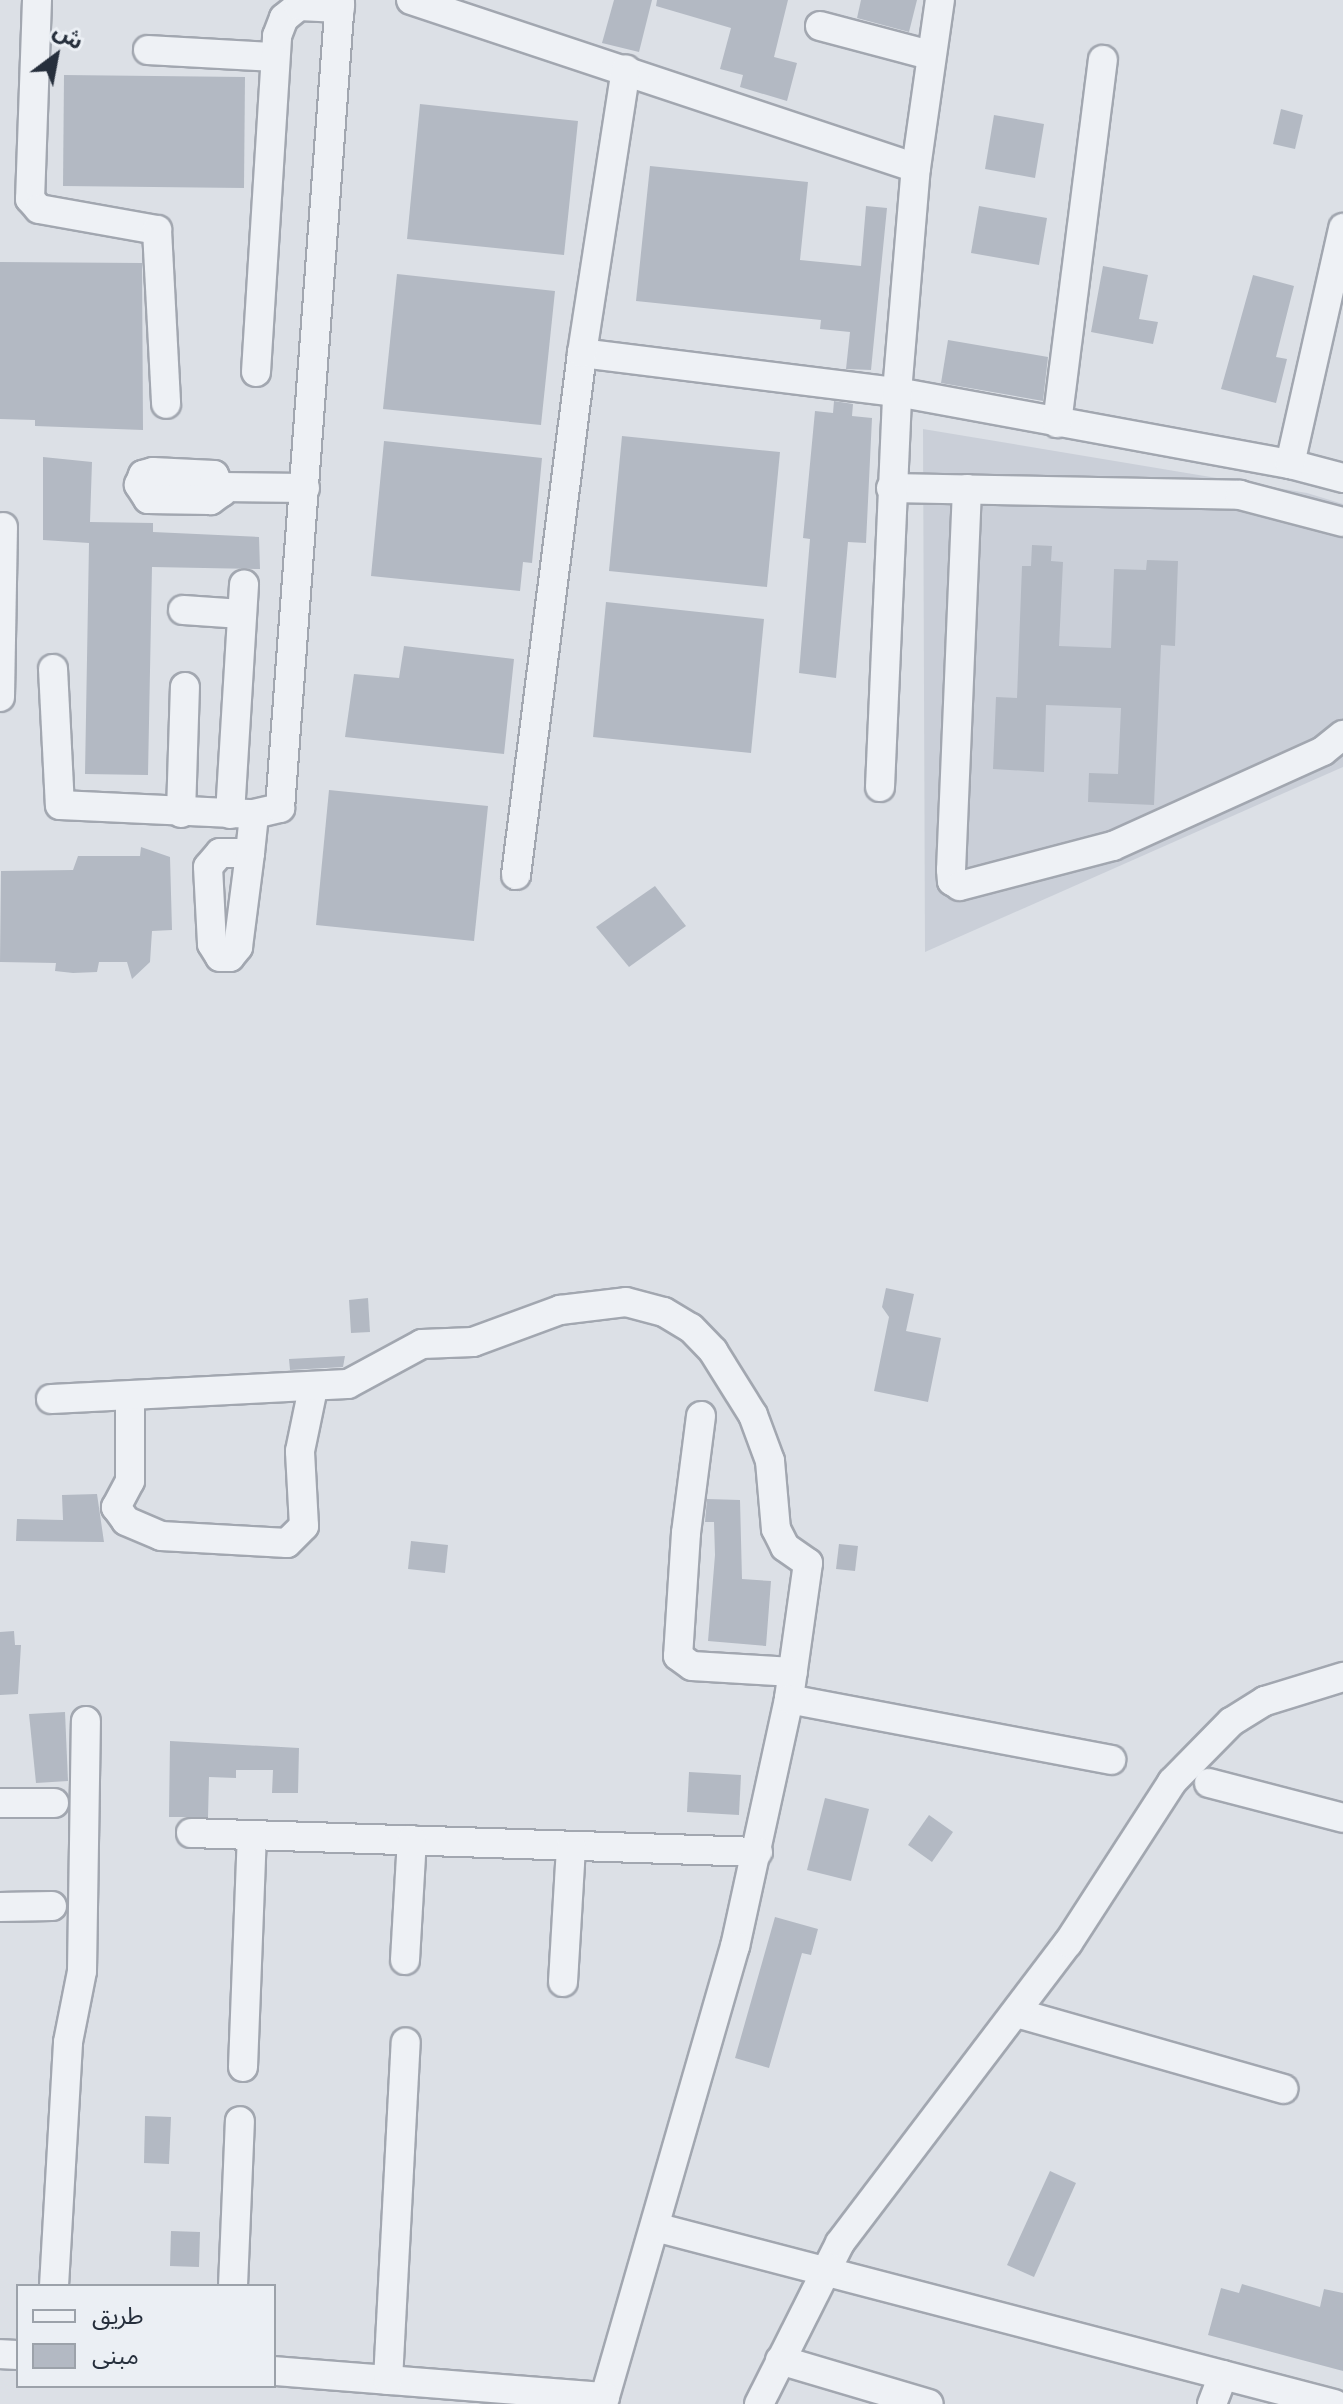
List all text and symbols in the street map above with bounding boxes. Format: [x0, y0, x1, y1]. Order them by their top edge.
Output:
north arrow [16, 16, 96, 96]
text: ش [49, 16, 89, 55]
legend [16, 2284, 276, 2388]
text: طريق [92, 2300, 144, 2329]
text: مبنى [92, 2340, 139, 2369]

